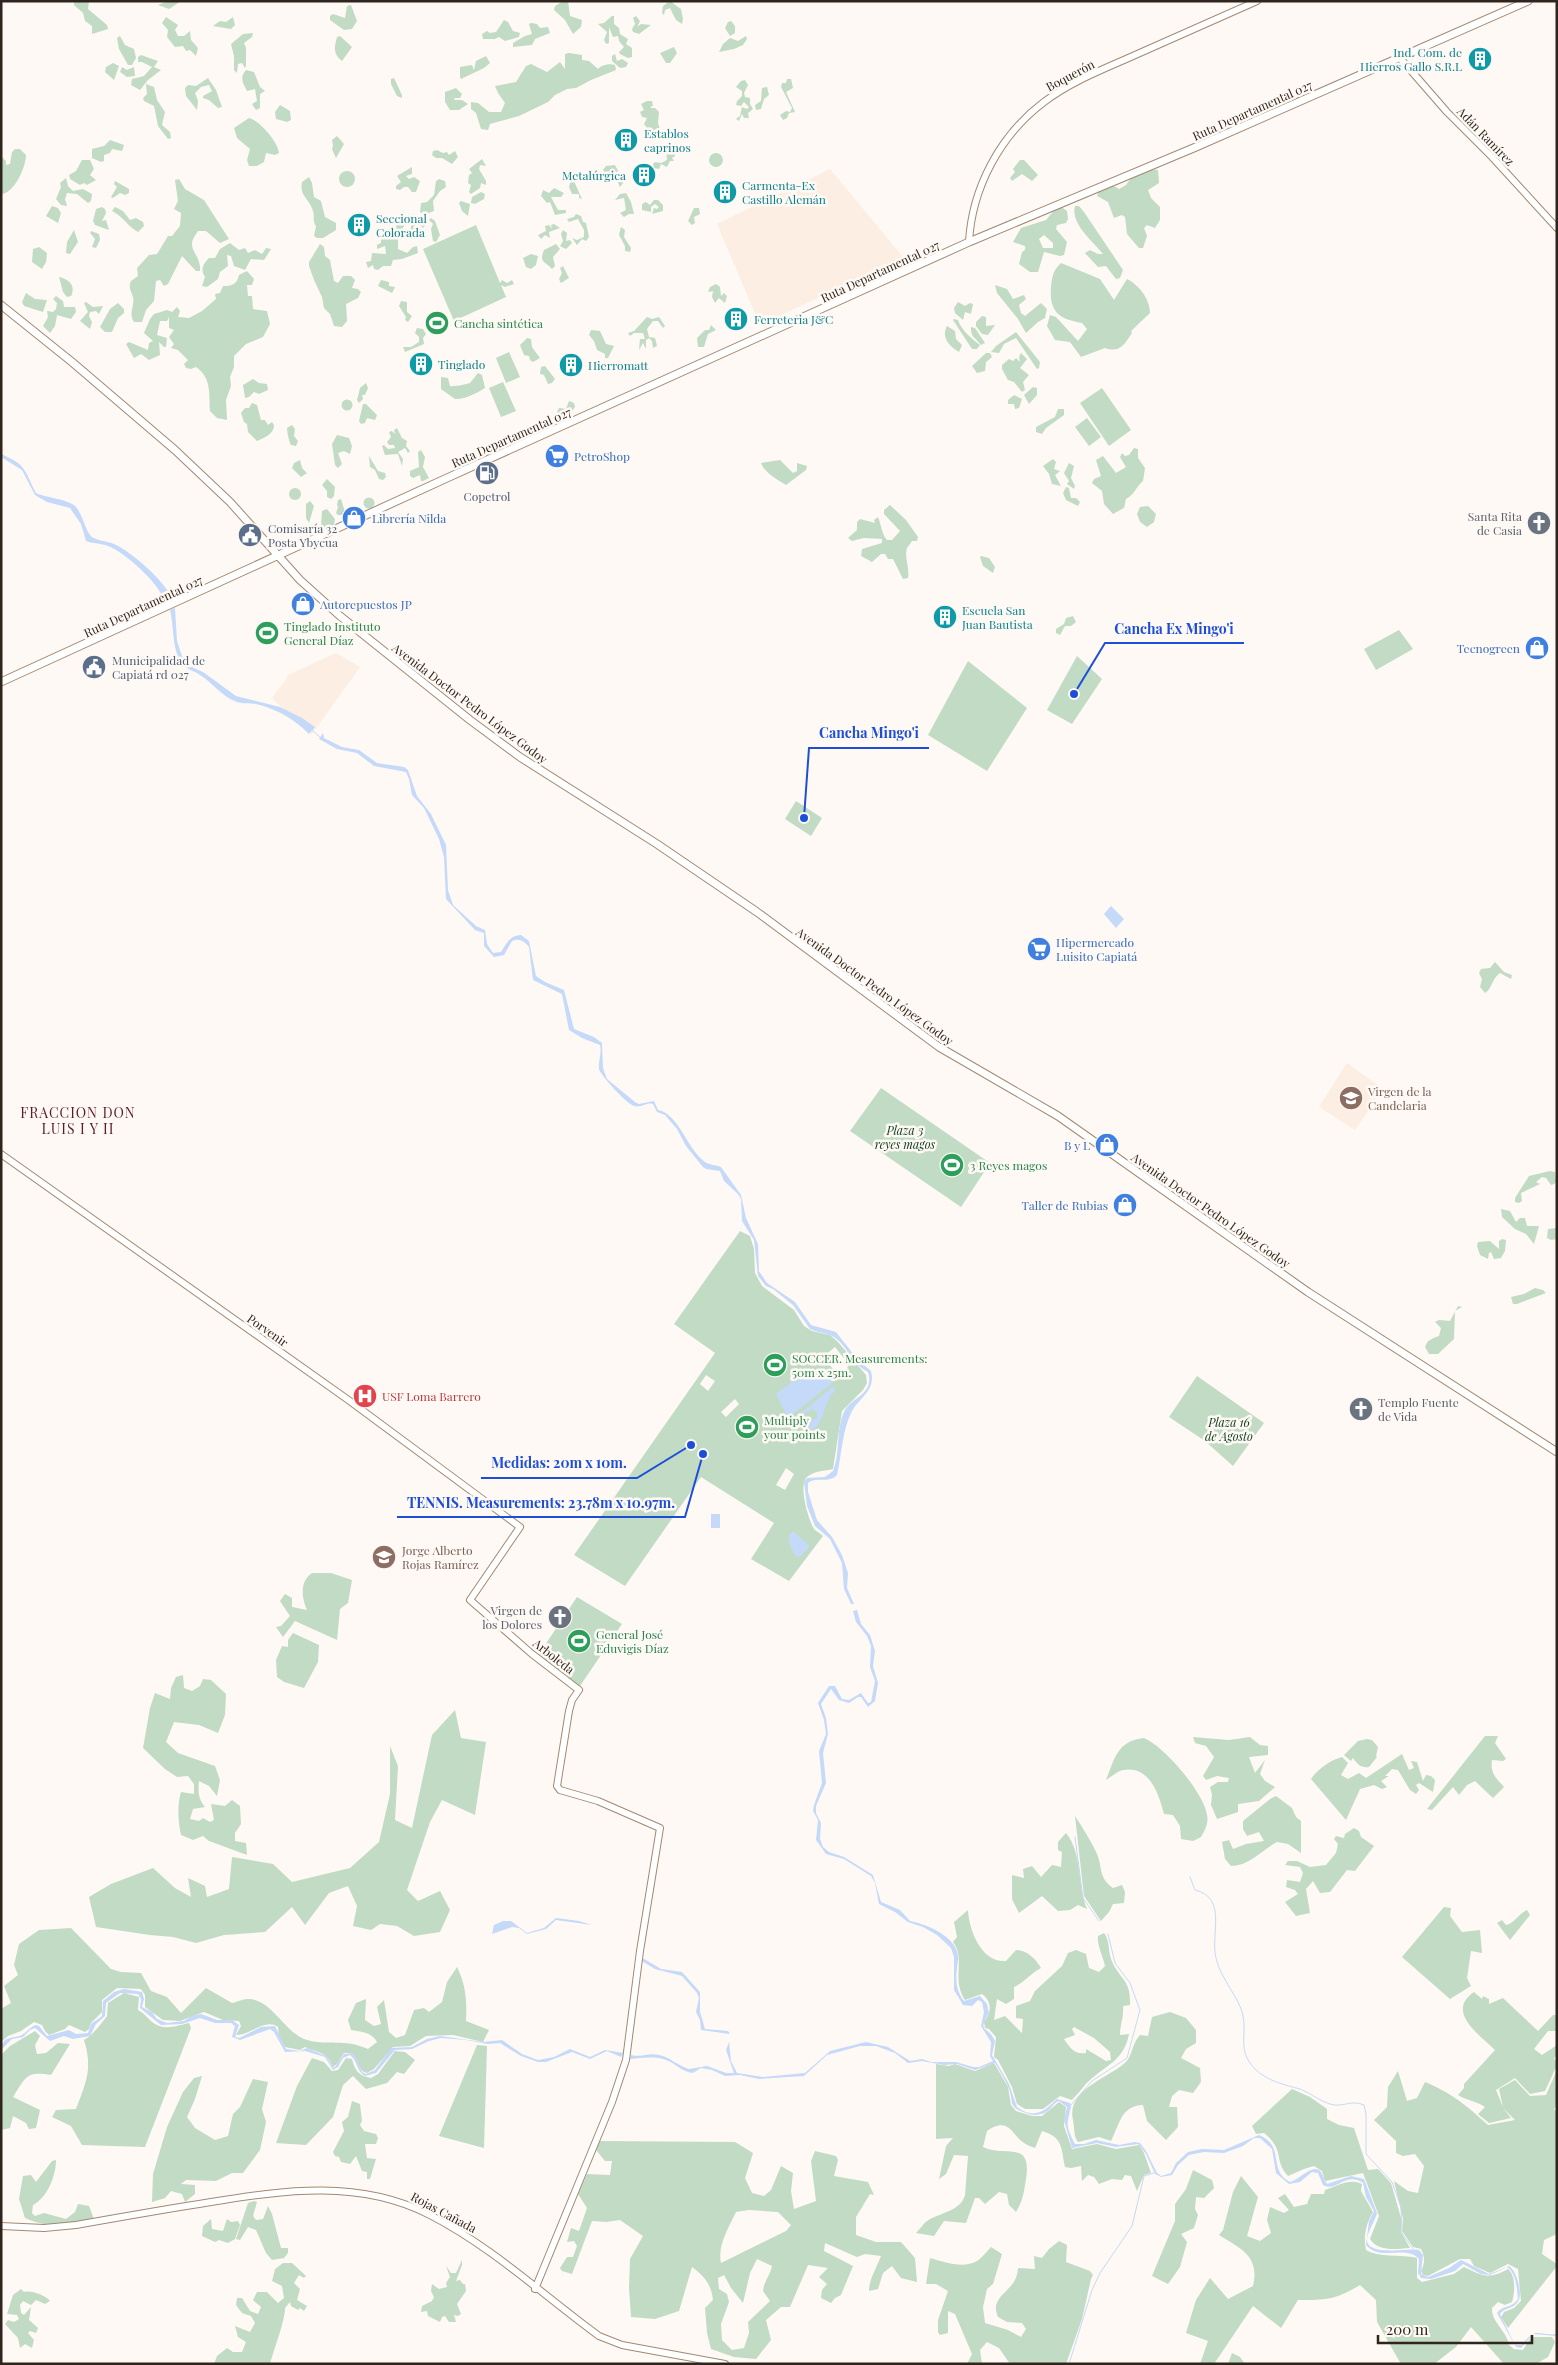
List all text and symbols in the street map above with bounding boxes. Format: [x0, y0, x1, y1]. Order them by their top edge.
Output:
place label: Ind. Com. de Hierros Gallo S.R.L [1360, 44, 1462, 74]
building icon: Ind. Com. de Hierros Gallo S.R.L [1467, 46, 1493, 72]
street label: Boquerón [1043, 56, 1097, 94]
street label: Ruta Departamental 027 [1190, 76, 1314, 144]
street label: Adán Ramírez [1453, 103, 1518, 169]
place label: Establos caprinos [644, 125, 691, 155]
building icon: Establos caprinos [613, 127, 639, 153]
building icon: Metalúrgica [631, 162, 657, 188]
place label: Metalúrgica [562, 167, 626, 183]
place label: Carmenta-Ex Castillo Alemán [742, 177, 826, 207]
building icon: Carmenta-Ex Castillo Alemán [712, 179, 738, 205]
place label: Seccional Colorada [376, 210, 427, 240]
building icon: Seccional Colorada [346, 212, 372, 238]
street label: Ruta Departamental 027 [818, 236, 942, 306]
building icon: Ferreteria J&C [723, 306, 749, 332]
sports icon: Cancha sintética [424, 310, 450, 336]
place label: Ferreteria J&C [754, 311, 833, 327]
place label: Cancha sintética [454, 315, 543, 331]
building icon: Tinglado [408, 351, 434, 377]
building icon: Hierromatt [558, 352, 584, 378]
place label: Tinglado [438, 356, 486, 372]
place label: Hierromatt [588, 357, 649, 373]
street label: Ruta Departamental 027 [449, 403, 573, 471]
supermarket icon: PetroShop [544, 443, 570, 469]
place label: PetroShop [574, 448, 630, 464]
fuel station icon: Copetrol [474, 460, 500, 486]
place label: Copetrol [463, 488, 511, 504]
shop icon: Librería Nilda [341, 505, 367, 531]
place label: Santa Rita de Casia [1468, 508, 1522, 538]
place label: Librería Nilda [372, 510, 446, 526]
church icon: Santa Rita de Casia [1526, 510, 1552, 536]
place label: Comisaría 32 Posta Ybycua [268, 520, 338, 550]
public building icon: Comisaría 32 Posta Ybycua [237, 522, 263, 548]
street label: Ruta Departamental 027 [81, 571, 205, 641]
shop icon: Autorepuestos JP [290, 591, 316, 617]
place label: Autorepuestos JP [319, 596, 412, 612]
place label: Escuela San Juan Bautista [961, 602, 1033, 632]
building icon: Escuela San Juan Bautista [932, 604, 958, 630]
callout: Cancha Ex Mingo'i [1105, 614, 1244, 643]
place label: Tinglado Instituto General Díaz [284, 618, 381, 648]
text: Cancha Ex Mingo'i [1114, 619, 1234, 638]
sports icon: Tinglado Instituto General Díaz [254, 620, 280, 646]
shop icon: Tecnogreen [1524, 635, 1550, 661]
street label: Avenida Doctor Pedro López Godoy [388, 639, 551, 767]
place label: Tecnogreen [1457, 640, 1520, 656]
place label: Municipalidad de Capiatá rd 027 [112, 652, 205, 682]
public building icon: Municipalidad de Capiatá rd 027 [81, 654, 107, 680]
callout: Cancha Mingo'i [809, 719, 929, 748]
text: Cancha Mingo'i [819, 723, 920, 742]
street label: Avenida Doctor Pedro López Godoy [792, 923, 957, 1048]
place label: Hipermercado Luisito Capiatá [1056, 934, 1137, 964]
supermarket icon: Hipermercado Luisito Capiatá [1026, 936, 1052, 962]
place label: Virgen de la Candelaria [1367, 1083, 1432, 1113]
school or university icon: Virgen de la Candelaria [1338, 1085, 1364, 1111]
district label: FRACCION DON LUIS I Y II [20, 1103, 136, 1138]
park label: Plaza 3 reyes magos [875, 1122, 936, 1152]
shop icon: B y L [1094, 1132, 1120, 1158]
place label: B y L [1064, 1137, 1090, 1153]
street label: Avenida Doctor Pedro López Godoy [1128, 1148, 1294, 1271]
sports icon: 3 Reyes magos [939, 1152, 965, 1178]
place label: 3 Reyes magos [970, 1157, 1047, 1173]
shop icon: Taller de Rubias [1112, 1192, 1138, 1218]
place label: Taller de Rubias [1021, 1197, 1108, 1213]
street label: Porvenir [244, 1310, 292, 1350]
place label: SOCCER. Measurements: 50m x 25m. [792, 1350, 927, 1380]
sports icon: SOCCER. Measurements: 50m x 25m. [762, 1352, 788, 1378]
hospital icon: USF Loma Barrero [352, 1383, 378, 1409]
place label: USF Loma Barrero [382, 1388, 481, 1404]
place label: Templo Fuente de Vida [1378, 1394, 1459, 1424]
church icon: Templo Fuente de Vida [1348, 1396, 1374, 1422]
place label: Multiply your points [763, 1412, 825, 1442]
sports icon: Multiply your points [734, 1414, 760, 1440]
park label: Plaza 16 de Agosto [1205, 1414, 1253, 1444]
callout: Medidas: 20m x 10m. [481, 1449, 637, 1478]
text: Medidas: 20m x 10m. [491, 1453, 627, 1472]
callout: TENNIS. Measurements: 23.78m x 10.97m. [397, 1488, 685, 1517]
text: TENNIS. Measurements: 23.78m x 10.97m. [407, 1493, 675, 1512]
place label: Jorge Alberto Rojas Ramírez [401, 1542, 479, 1572]
school or university icon: Jorge Alberto Rojas Ramírez [371, 1544, 397, 1570]
place label: Virgen de los Dolores [482, 1602, 542, 1632]
church icon: Virgen de los Dolores [547, 1604, 573, 1630]
place label: General José Eduvigis Díaz [596, 1626, 669, 1656]
sports icon: General José Eduvigis Díaz [566, 1628, 592, 1654]
street label: Arboleda [529, 1634, 578, 1677]
street label: Rojas Cañada [408, 2188, 480, 2236]
scale bar [1378, 2312, 1532, 2344]
text: 200 m [1386, 2319, 1429, 2339]

